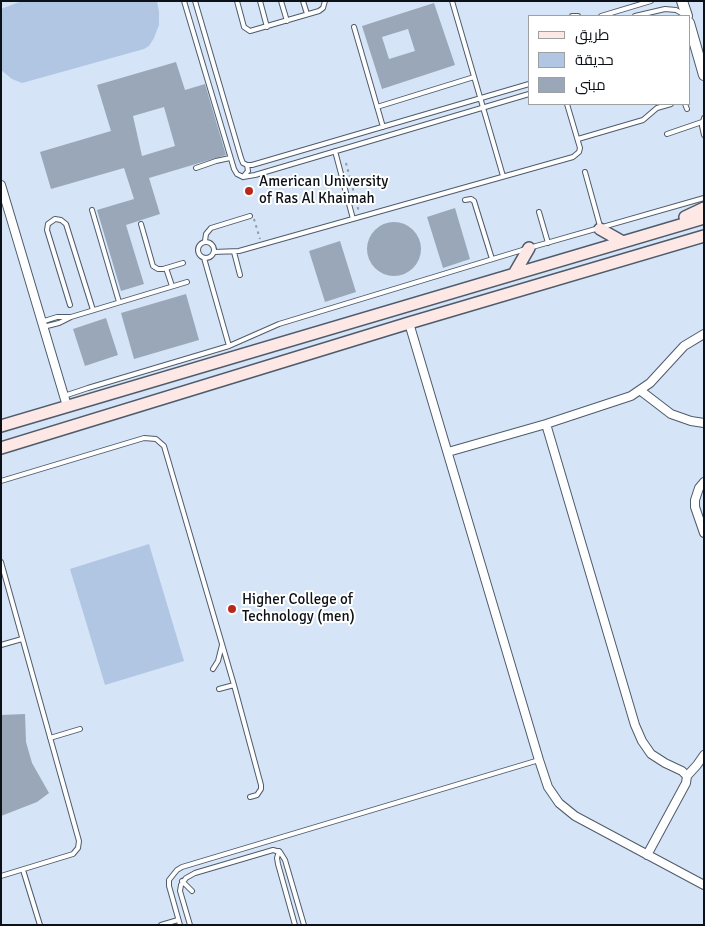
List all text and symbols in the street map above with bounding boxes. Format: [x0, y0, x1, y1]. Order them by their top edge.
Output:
legend [528, 15, 690, 105]
text: طريق [575, 26, 609, 44]
text: حديقة [575, 51, 614, 69]
text: مبنى [575, 76, 606, 94]
place label: American University of Ras Al Khaimah [259, 173, 388, 208]
marker: American University of Ras Al Khaimah [243, 185, 255, 197]
place label: Higher College of Technology (men) [242, 591, 355, 626]
marker: Higher College of Technology (men) [226, 603, 238, 615]

